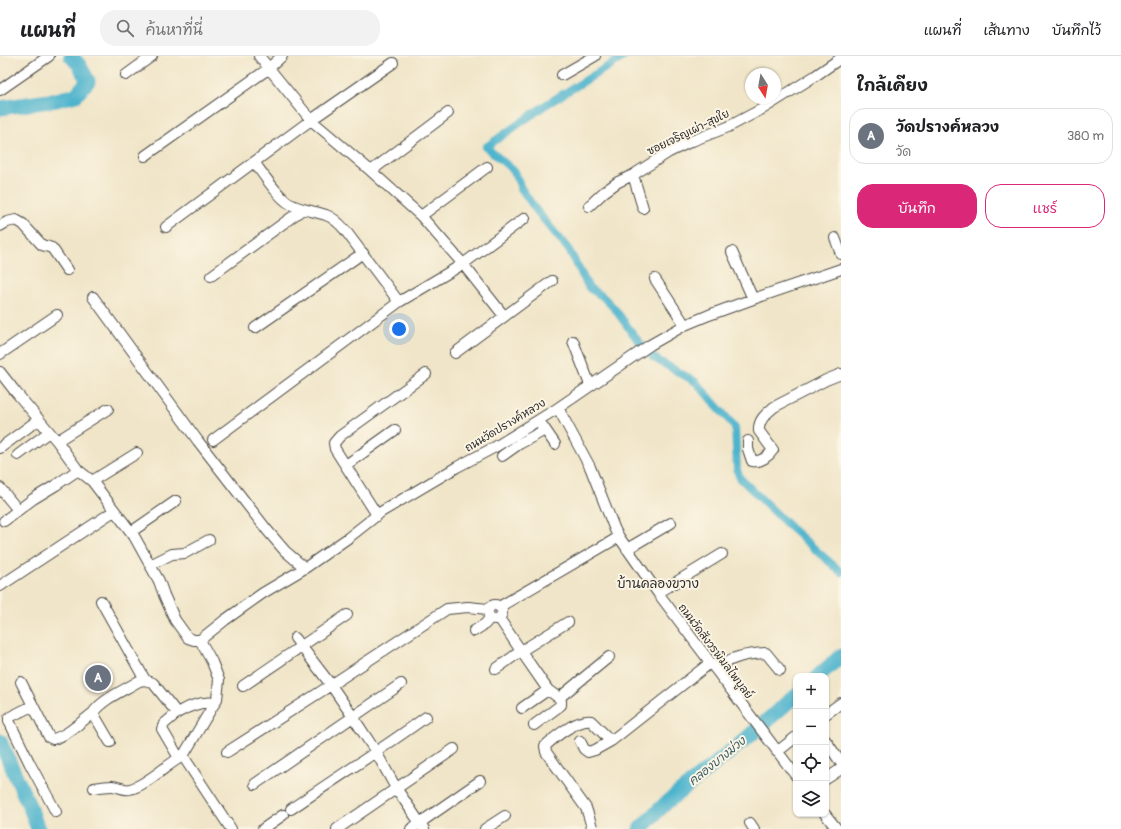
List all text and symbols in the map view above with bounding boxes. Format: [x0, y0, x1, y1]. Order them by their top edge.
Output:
search box [100, 10, 380, 46]
icon: search [114, 17, 136, 39]
text: แผนที่ [20, 19, 76, 43]
text: ค้นหาที่นี่ [146, 21, 203, 40]
text: แผนที่ [924, 22, 961, 39]
text: เส้นทาง [983, 22, 1030, 39]
text: บันทึกไว้ [1052, 22, 1101, 39]
north arrow [745, 68, 781, 104]
text: ใกล้เคียง [857, 75, 928, 96]
street label: ซอยเจริญเผ่า-สุขใย [644, 105, 732, 160]
text: วัดปรางค์หลวง [896, 118, 999, 137]
text: A [867, 128, 875, 144]
text: 380 m [1067, 128, 1104, 144]
text: วัด [896, 144, 911, 160]
button: บันทึก [857, 184, 977, 228]
button: แชร์ [985, 184, 1105, 228]
your location [389, 319, 409, 339]
street label: ถนนวัดปรางค์หลวง [462, 395, 548, 455]
district label: บ้านคลองขวาง [617, 575, 699, 592]
street label: ถนนวัดสังวรพิมลไพบูลย์ [674, 600, 757, 703]
pin: A [85, 663, 111, 693]
map controls [793, 673, 829, 817]
button: + [793, 673, 829, 709]
button: − [793, 709, 829, 745]
water label: คลองบางม่วง [685, 732, 750, 789]
button: locate [793, 745, 829, 781]
button: layers [793, 781, 829, 817]

